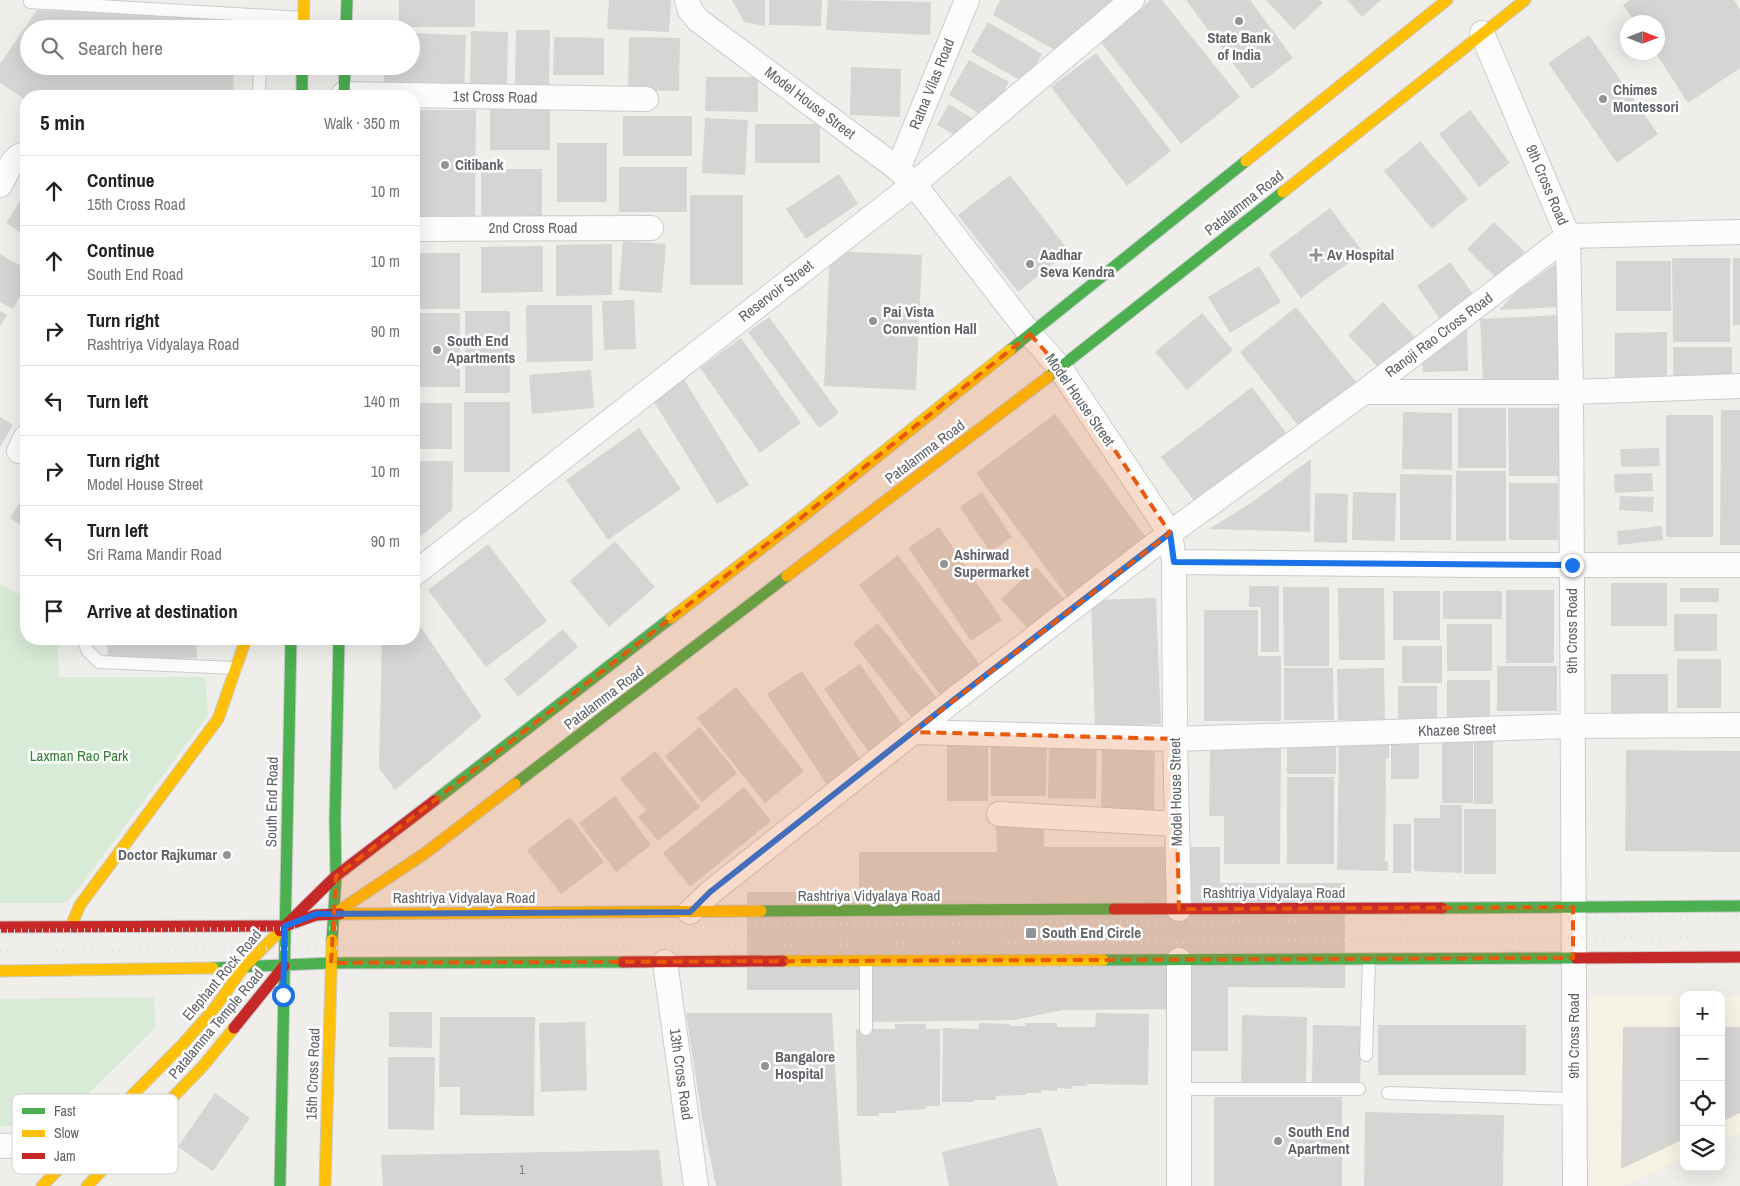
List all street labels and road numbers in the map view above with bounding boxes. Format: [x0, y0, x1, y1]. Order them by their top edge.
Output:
street label: Ratna Vilas Road [904, 35, 959, 132]
street label: Model House Street [761, 62, 860, 144]
street label: 1st Cross Road [452, 85, 538, 108]
street label: 9th Cross Road [1521, 141, 1574, 228]
street label: Patalamma Road [1200, 165, 1288, 240]
street label: 2nd Cross Road [489, 217, 577, 238]
street label: Reservoir Street [734, 254, 818, 326]
street label: Ranoji Rao Cross Road [1381, 287, 1497, 382]
street label: Model House Street [1041, 349, 1121, 451]
street label: Patalamma Road [880, 415, 969, 489]
street label: 9th Cross Road [1561, 588, 1582, 674]
street label: Patalamma Road [559, 661, 648, 735]
street label: Khazee Street [1418, 718, 1497, 741]
street label: Model House Street [1164, 737, 1187, 847]
street label: South End Road [260, 757, 283, 847]
street label: Rashtriya Vidyalaya Road [1203, 882, 1345, 903]
street label: Rashtriya Vidyalaya Road [798, 885, 940, 906]
street label: Rashtriya Vidyalaya Road [393, 887, 535, 908]
street label: Elephant Rock Road [177, 925, 266, 1025]
street label: Patalamma Temple Road [163, 964, 268, 1083]
street label: 9th Cross Road [1563, 993, 1584, 1079]
street label: 15th Cross Road [300, 1027, 325, 1120]
street label: 13th Cross Road [665, 1027, 698, 1121]

